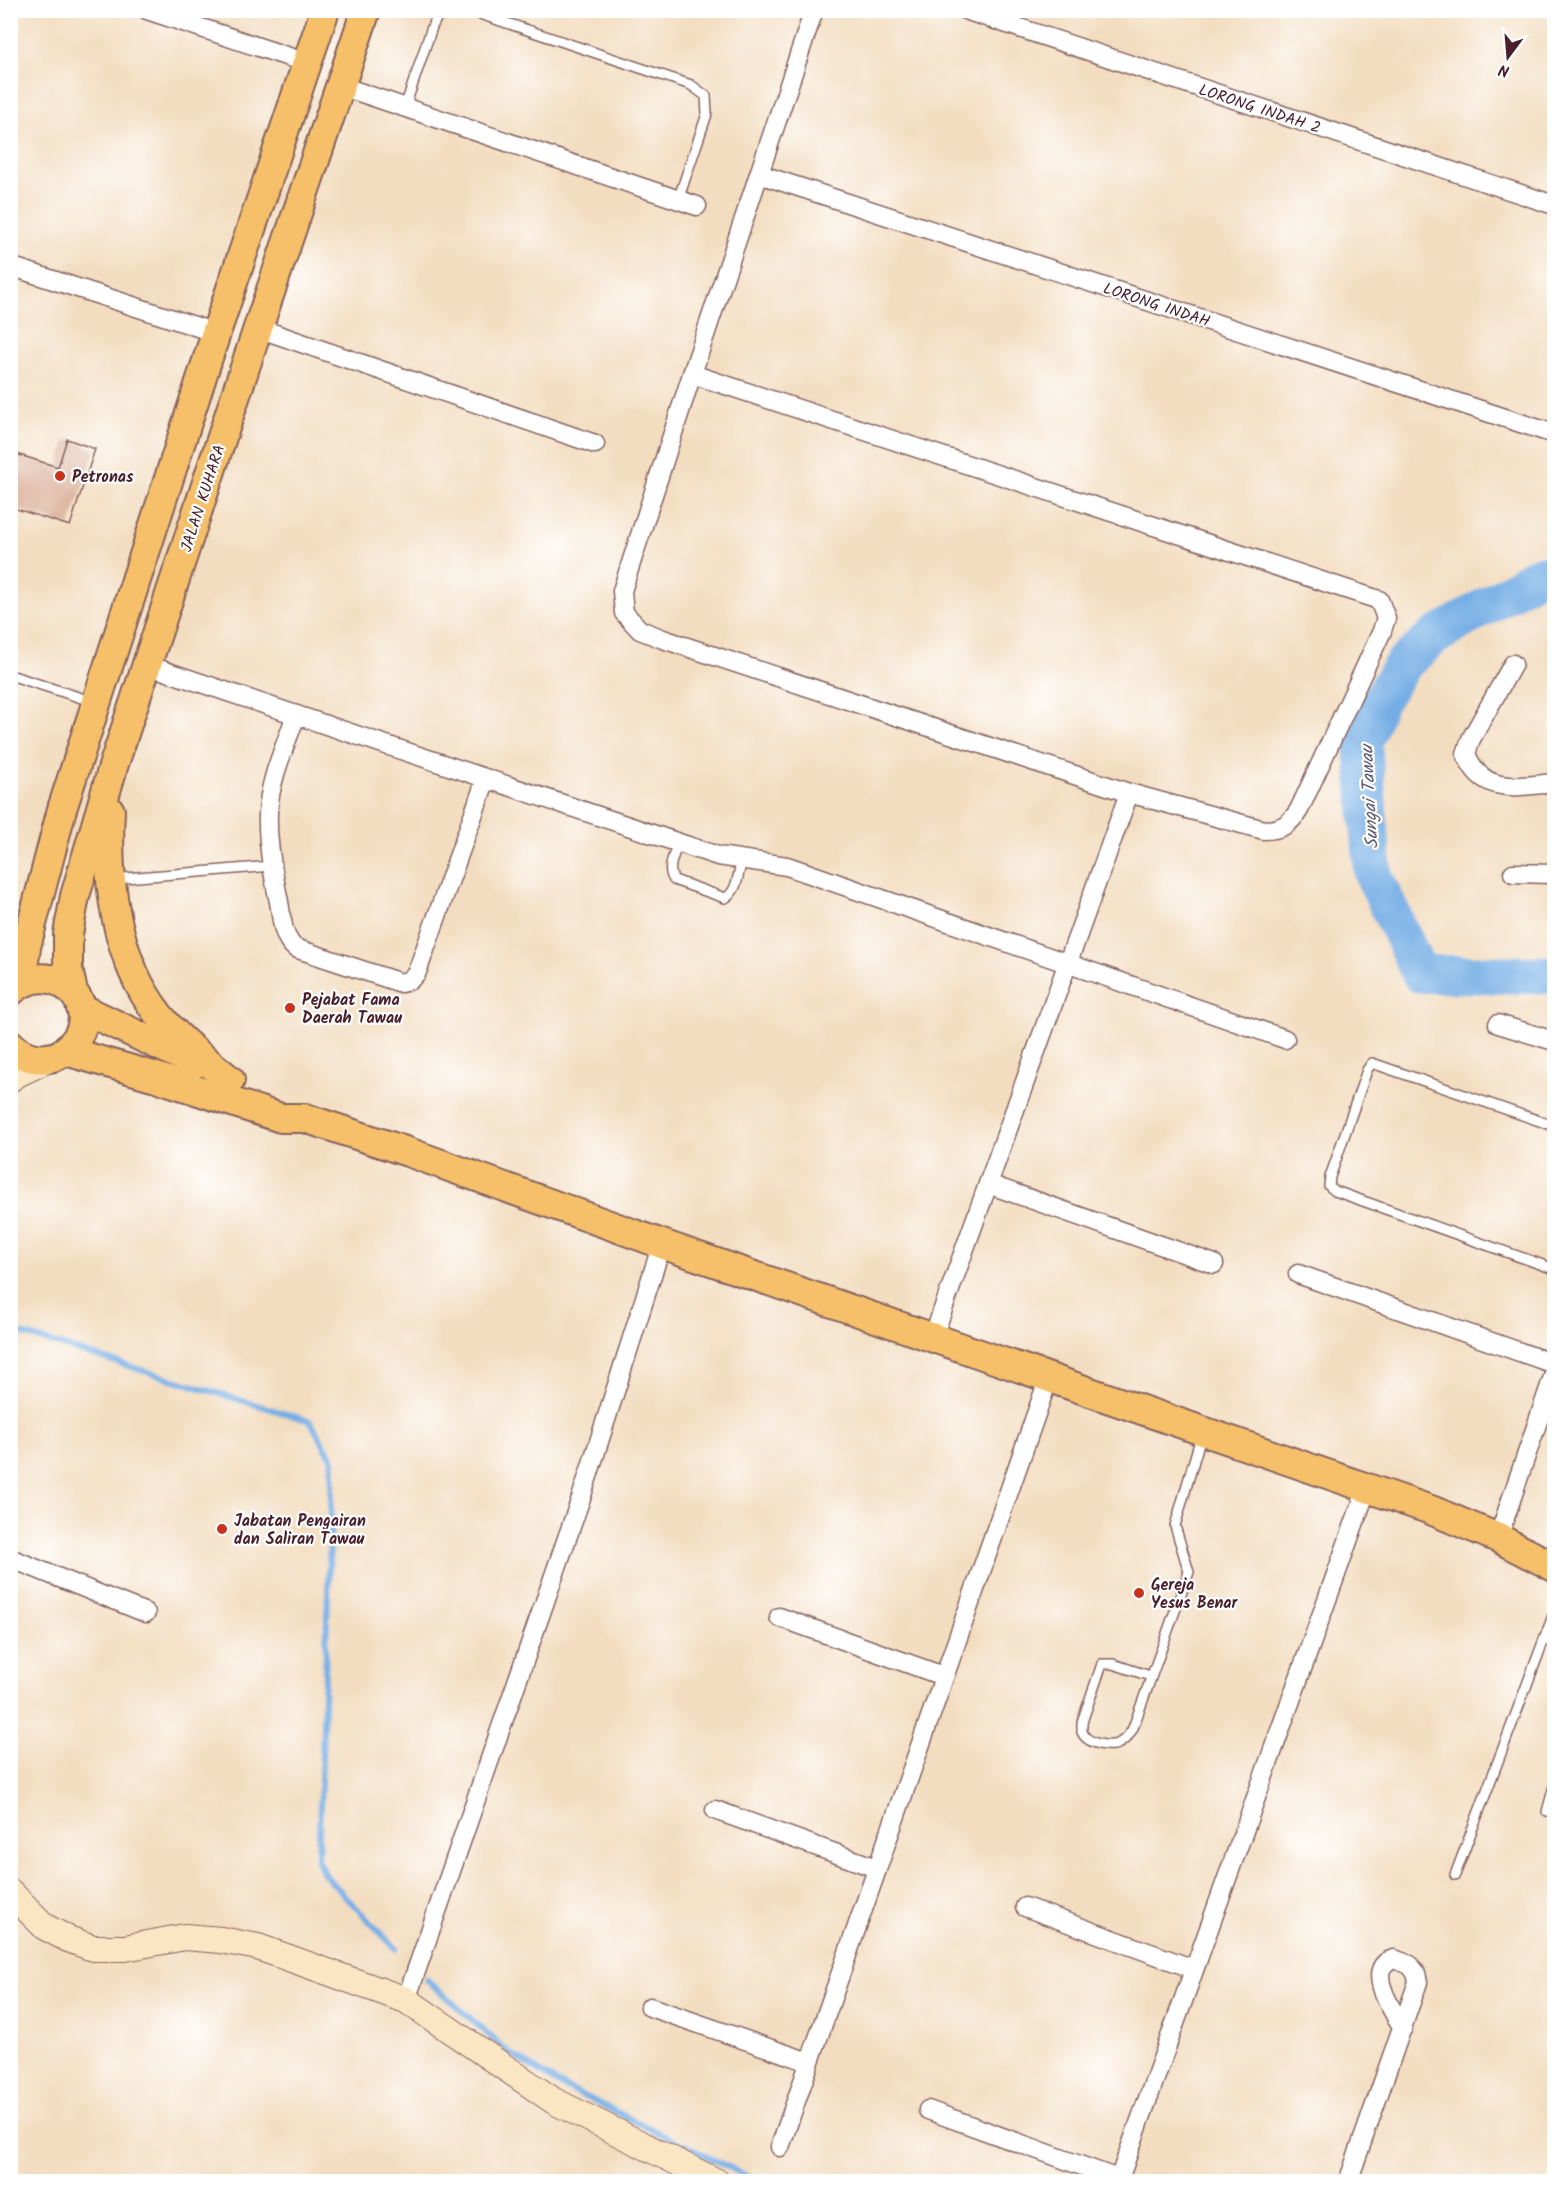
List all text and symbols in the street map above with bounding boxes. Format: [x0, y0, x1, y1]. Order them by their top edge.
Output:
north arrow [1478, 27, 1538, 87]
text: N [1496, 57, 1513, 83]
street label: LORONG INDAH 2 [1195, 78, 1324, 141]
street label: LORONG INDAH [1100, 276, 1213, 335]
street label: JALAN KUHARA [174, 441, 233, 555]
place label: Petronas [72, 465, 134, 490]
marker: Petronas [53, 469, 67, 483]
water label: Sungai Tawau [1353, 742, 1388, 849]
place label: Pejabat Fama Daerah Tawau [302, 988, 402, 1031]
marker: Pejabat Fama Daerah Tawau [283, 1001, 297, 1015]
place label: Jabatan Pengairan dan Saliran Tawau [234, 1509, 366, 1552]
marker: Jabatan Pengairan dan Saliran Tawau [215, 1522, 229, 1536]
place label: Gereja Yesus Benar [1151, 1573, 1238, 1616]
marker: Gereja Yesus Benar [1132, 1586, 1146, 1600]

